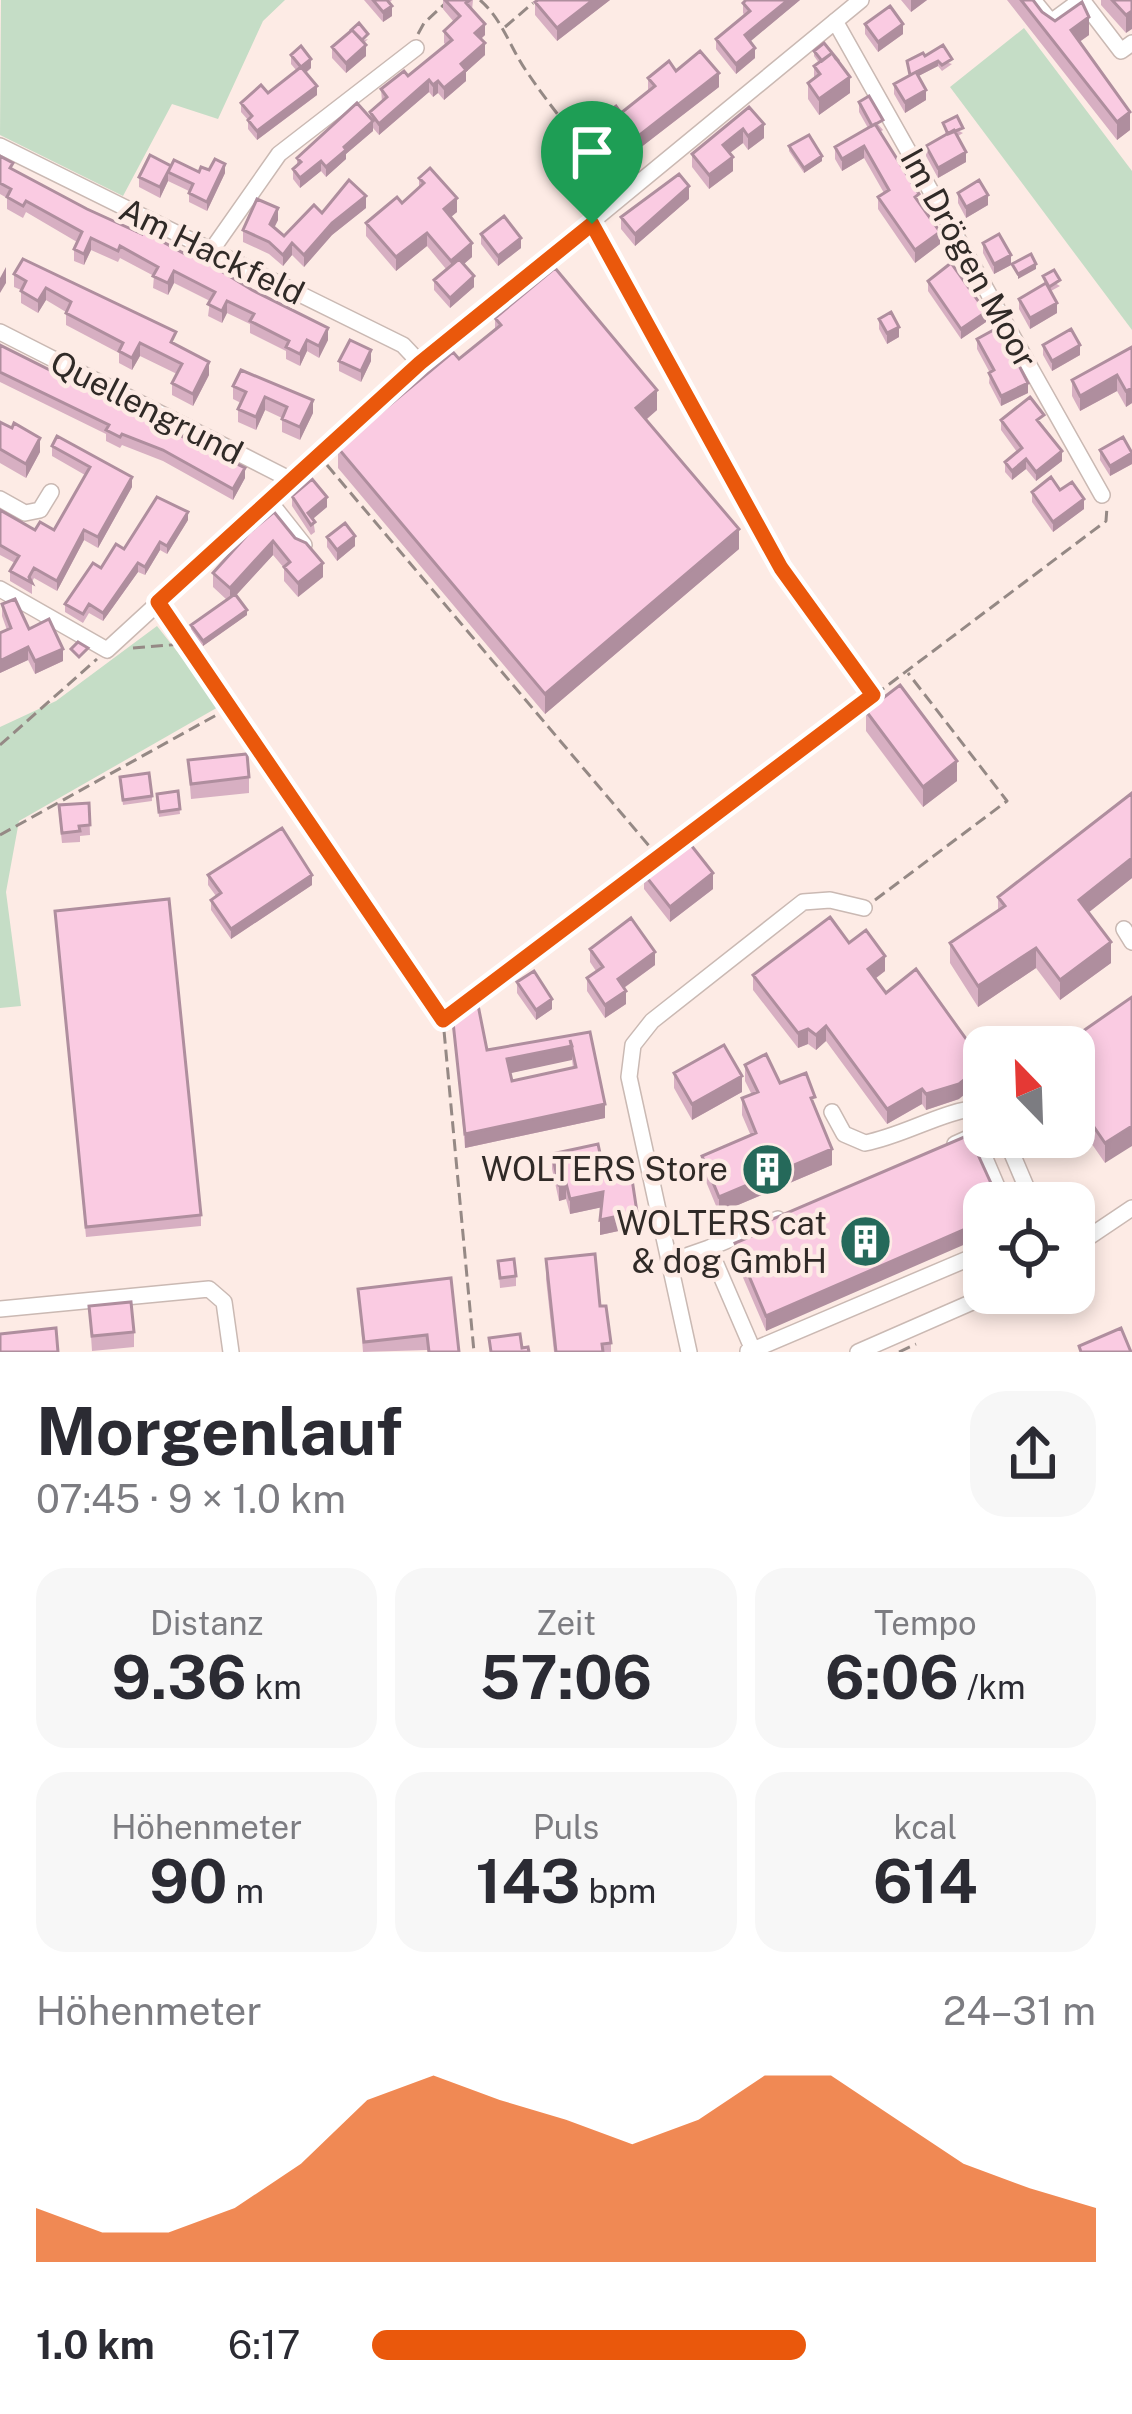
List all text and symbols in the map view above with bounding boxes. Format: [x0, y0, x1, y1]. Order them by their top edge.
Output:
pin [541, 101, 643, 224]
icon: arrive [559, 119, 625, 185]
street label: Im Drögen Moor [893, 142, 1045, 374]
street label: Am Hackfeld [114, 190, 310, 312]
street label: Quellengrund [45, 342, 249, 472]
north arrow [963, 1026, 1095, 1158]
map controls [963, 1026, 1095, 1314]
building icon: WOLTERS Store [739, 1141, 795, 1197]
place label: WOLTERS Store [481, 1150, 728, 1188]
button: locate [963, 1182, 1095, 1314]
place label: WOLTERS cat & dog GmbH [616, 1204, 827, 1280]
building icon: WOLTERS cat & dog GmbH [838, 1214, 894, 1270]
button: share [970, 1391, 1096, 1517]
text: Morgenlauf [36, 1392, 402, 1470]
text: 07:45 · 9 × 1.0 km [36, 1476, 346, 1522]
text: Distanz [150, 1604, 263, 1642]
text: Zeit [536, 1604, 596, 1642]
text: Tempo [874, 1604, 977, 1642]
text: 9.36 [112, 1642, 247, 1713]
text: 57:06 [480, 1642, 652, 1713]
text: 6:06 [825, 1642, 959, 1713]
text: km [247, 1668, 302, 1706]
text: /km [959, 1668, 1026, 1706]
text: Höhenmeter [111, 1808, 302, 1846]
text: Puls [533, 1808, 599, 1846]
text: kcal [893, 1808, 957, 1846]
text: 90 [149, 1846, 227, 1917]
text: 143 [476, 1846, 581, 1917]
text: 614 [873, 1846, 978, 1917]
text: m [227, 1872, 264, 1910]
text: bpm [581, 1872, 656, 1910]
text: Höhenmeter [36, 1988, 262, 2034]
text: 24–31 m [943, 1988, 1096, 2034]
text: 1.0 km [36, 2322, 155, 2368]
text: 6:17 [228, 2322, 300, 2368]

